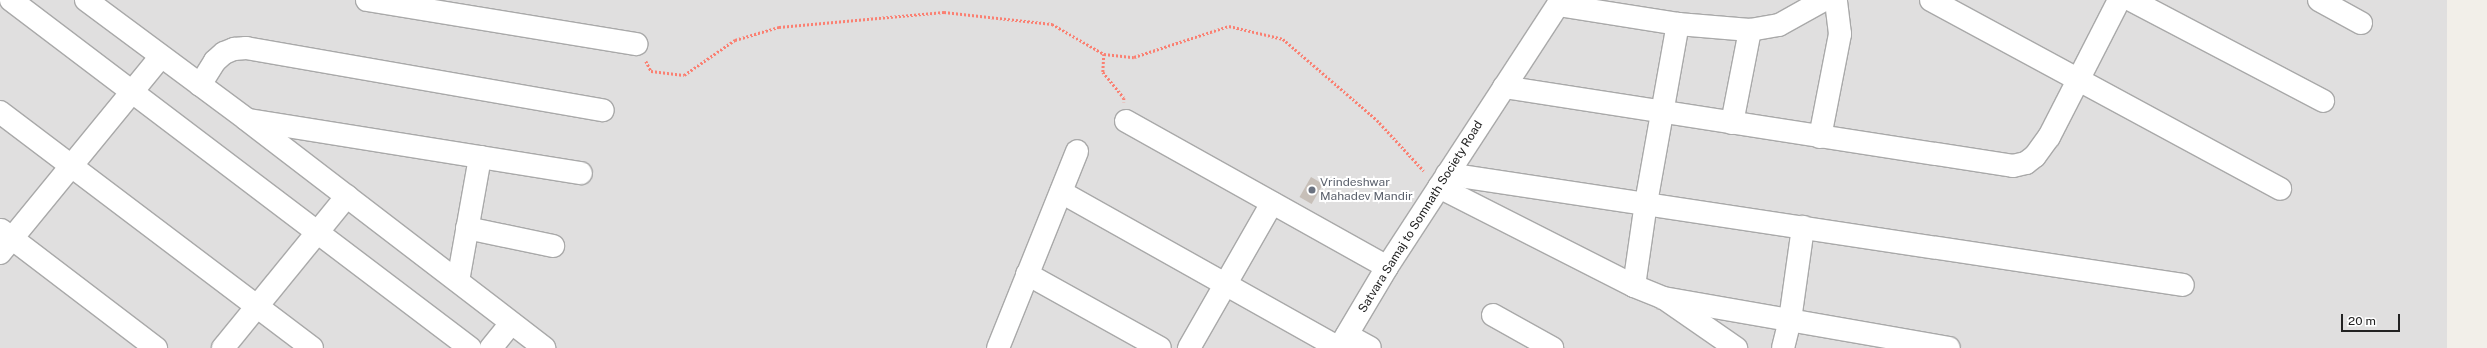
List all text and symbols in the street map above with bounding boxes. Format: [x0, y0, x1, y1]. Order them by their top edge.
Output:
street label: Satvara Samaj to Somnath Society Road [1356, 118, 1486, 316]
place label: Vrindeshwar Mahadev Mandir [1320, 176, 1413, 204]
marker: Vrindeshwar Mahadev Mandir [1307, 185, 1317, 195]
scale bar [2343, 306, 2402, 332]
text: 20 m [2348, 314, 2376, 328]

